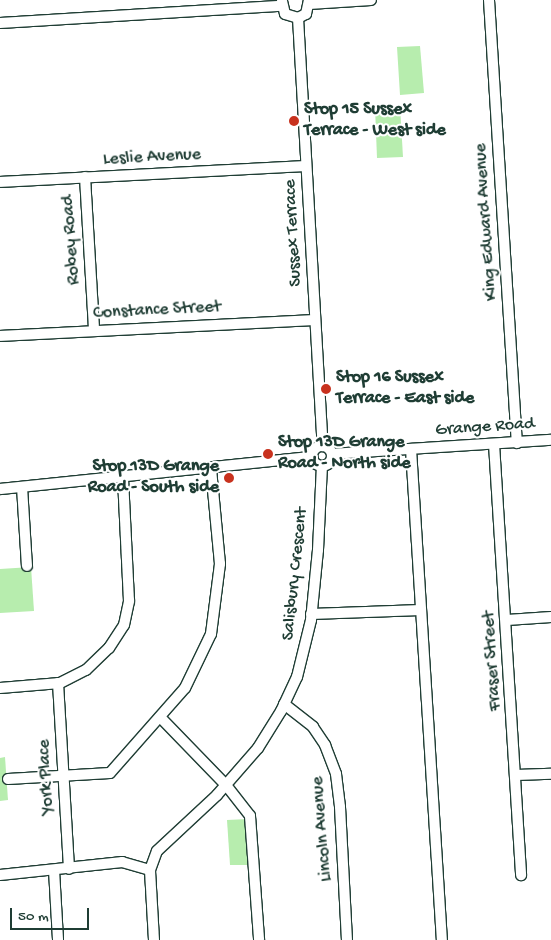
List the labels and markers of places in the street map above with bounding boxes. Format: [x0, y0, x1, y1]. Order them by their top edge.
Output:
place label: Stop 15 Sussex Terrace - West side [304, 100, 446, 142]
marker: Stop 15 Sussex Terrace - West side [288, 115, 300, 127]
place label: Stop 16 Sussex Terrace - East side [336, 368, 474, 410]
marker: Stop 16 Sussex Terrace - East side [320, 383, 332, 395]
place label: Stop 13D Grange Road - North side [278, 433, 411, 476]
marker: Stop 13D Grange Road - North side [262, 448, 274, 460]
place label: Stop 13D Grange Road - South side [88, 457, 219, 499]
marker: Stop 13D Grange Road - South side [223, 472, 235, 484]

